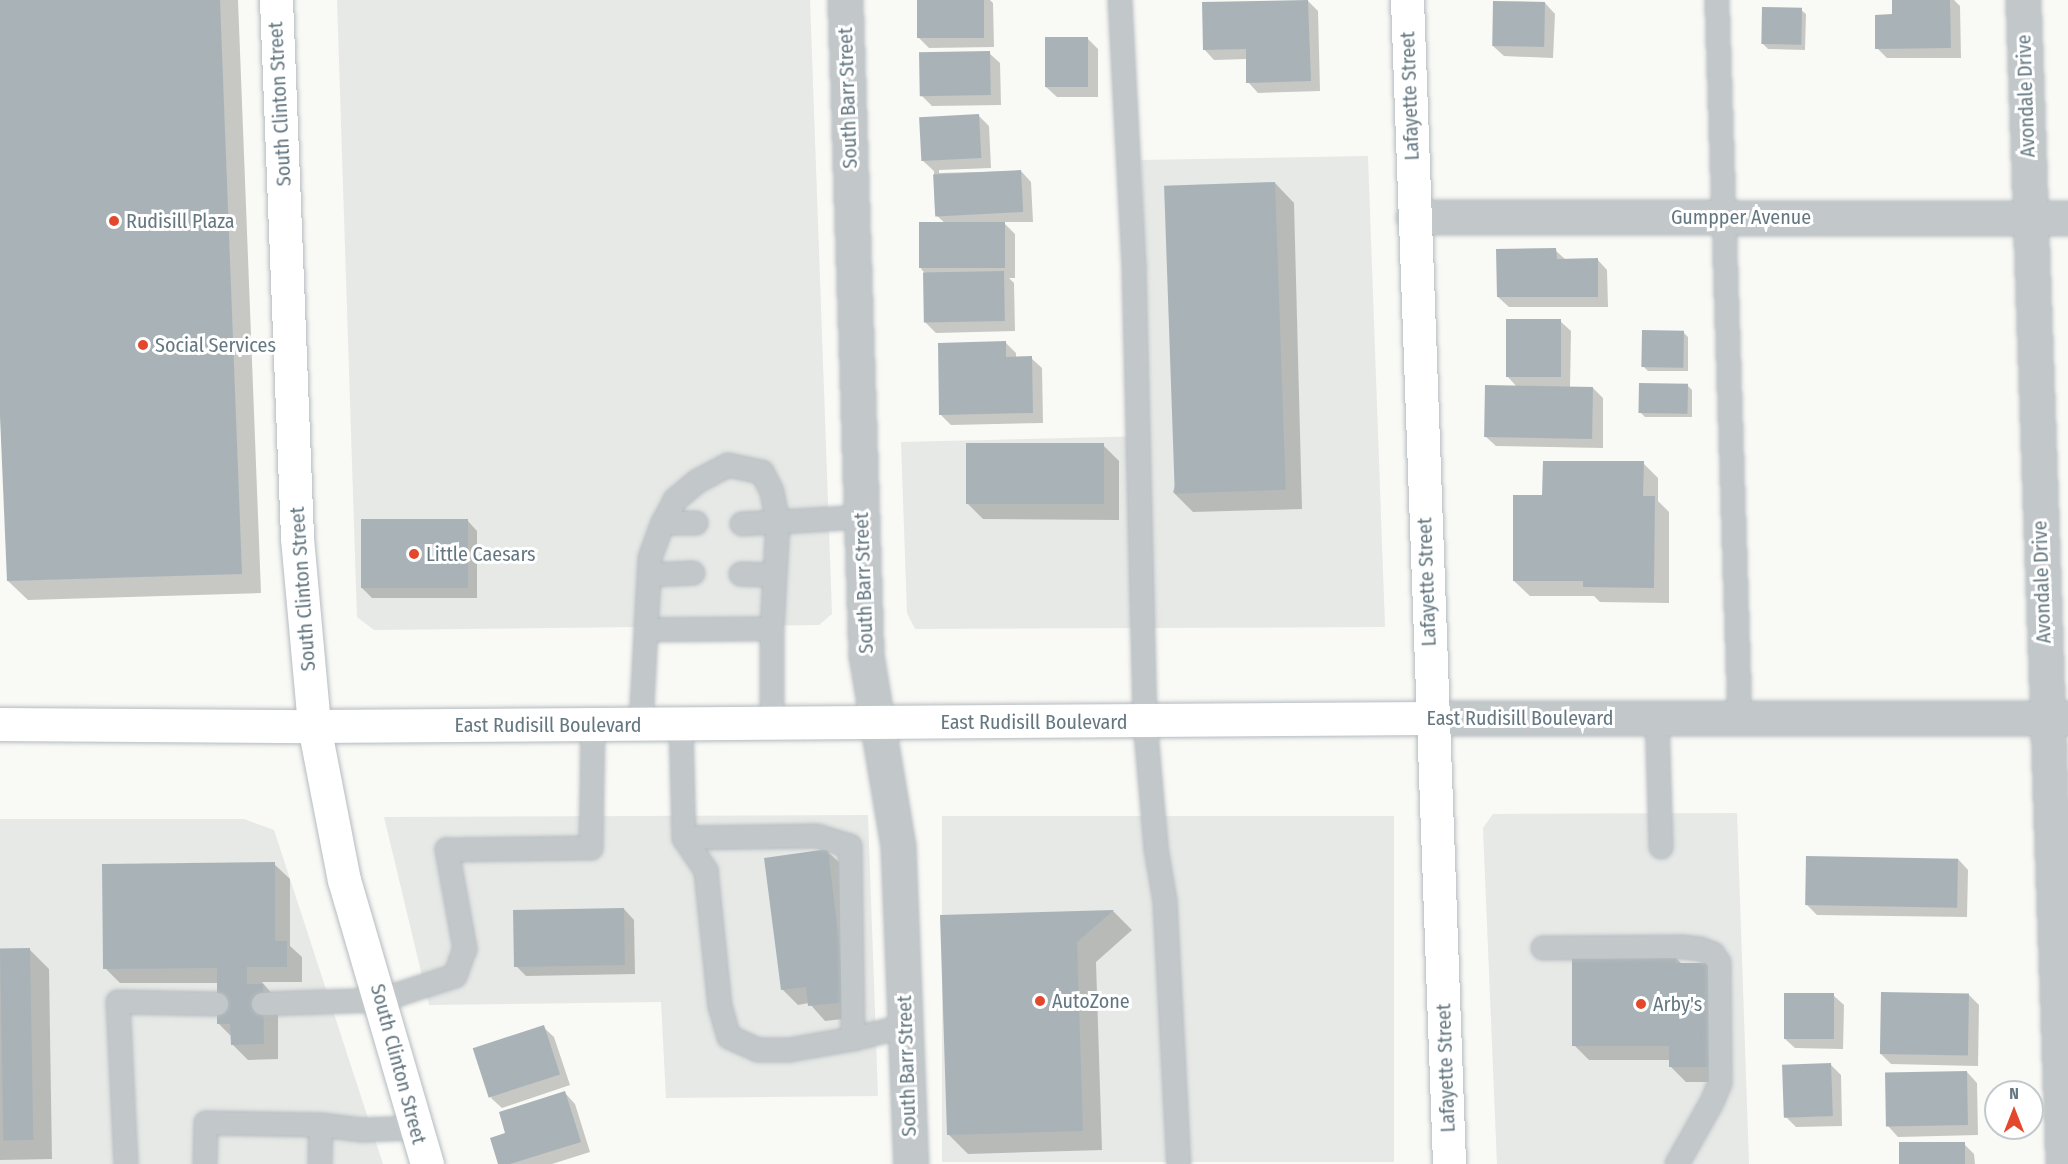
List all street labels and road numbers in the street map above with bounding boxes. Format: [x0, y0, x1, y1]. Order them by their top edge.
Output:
street label: South Clinton Street [264, 21, 296, 187]
street label: South Barr Street [834, 27, 862, 169]
street label: Lafayette Street [1396, 31, 1424, 161]
street label: Avondale Drive [2012, 34, 2040, 158]
street label: Gumpper Avenue [1671, 205, 1811, 229]
street label: South Clinton Street [285, 506, 321, 672]
street label: South Barr Street [850, 512, 878, 654]
street label: Lafayette Street [1413, 517, 1441, 647]
street label: Avondale Drive [2028, 520, 2056, 644]
street label: East Rudisill Boulevard [1427, 706, 1613, 730]
street label: East Rudisill Boulevard [941, 710, 1127, 734]
street label: East Rudisill Boulevard [455, 713, 641, 737]
street label: South Clinton Street [365, 981, 431, 1147]
street label: South Barr Street [893, 995, 921, 1137]
street label: Lafayette Street [1432, 1003, 1460, 1133]

